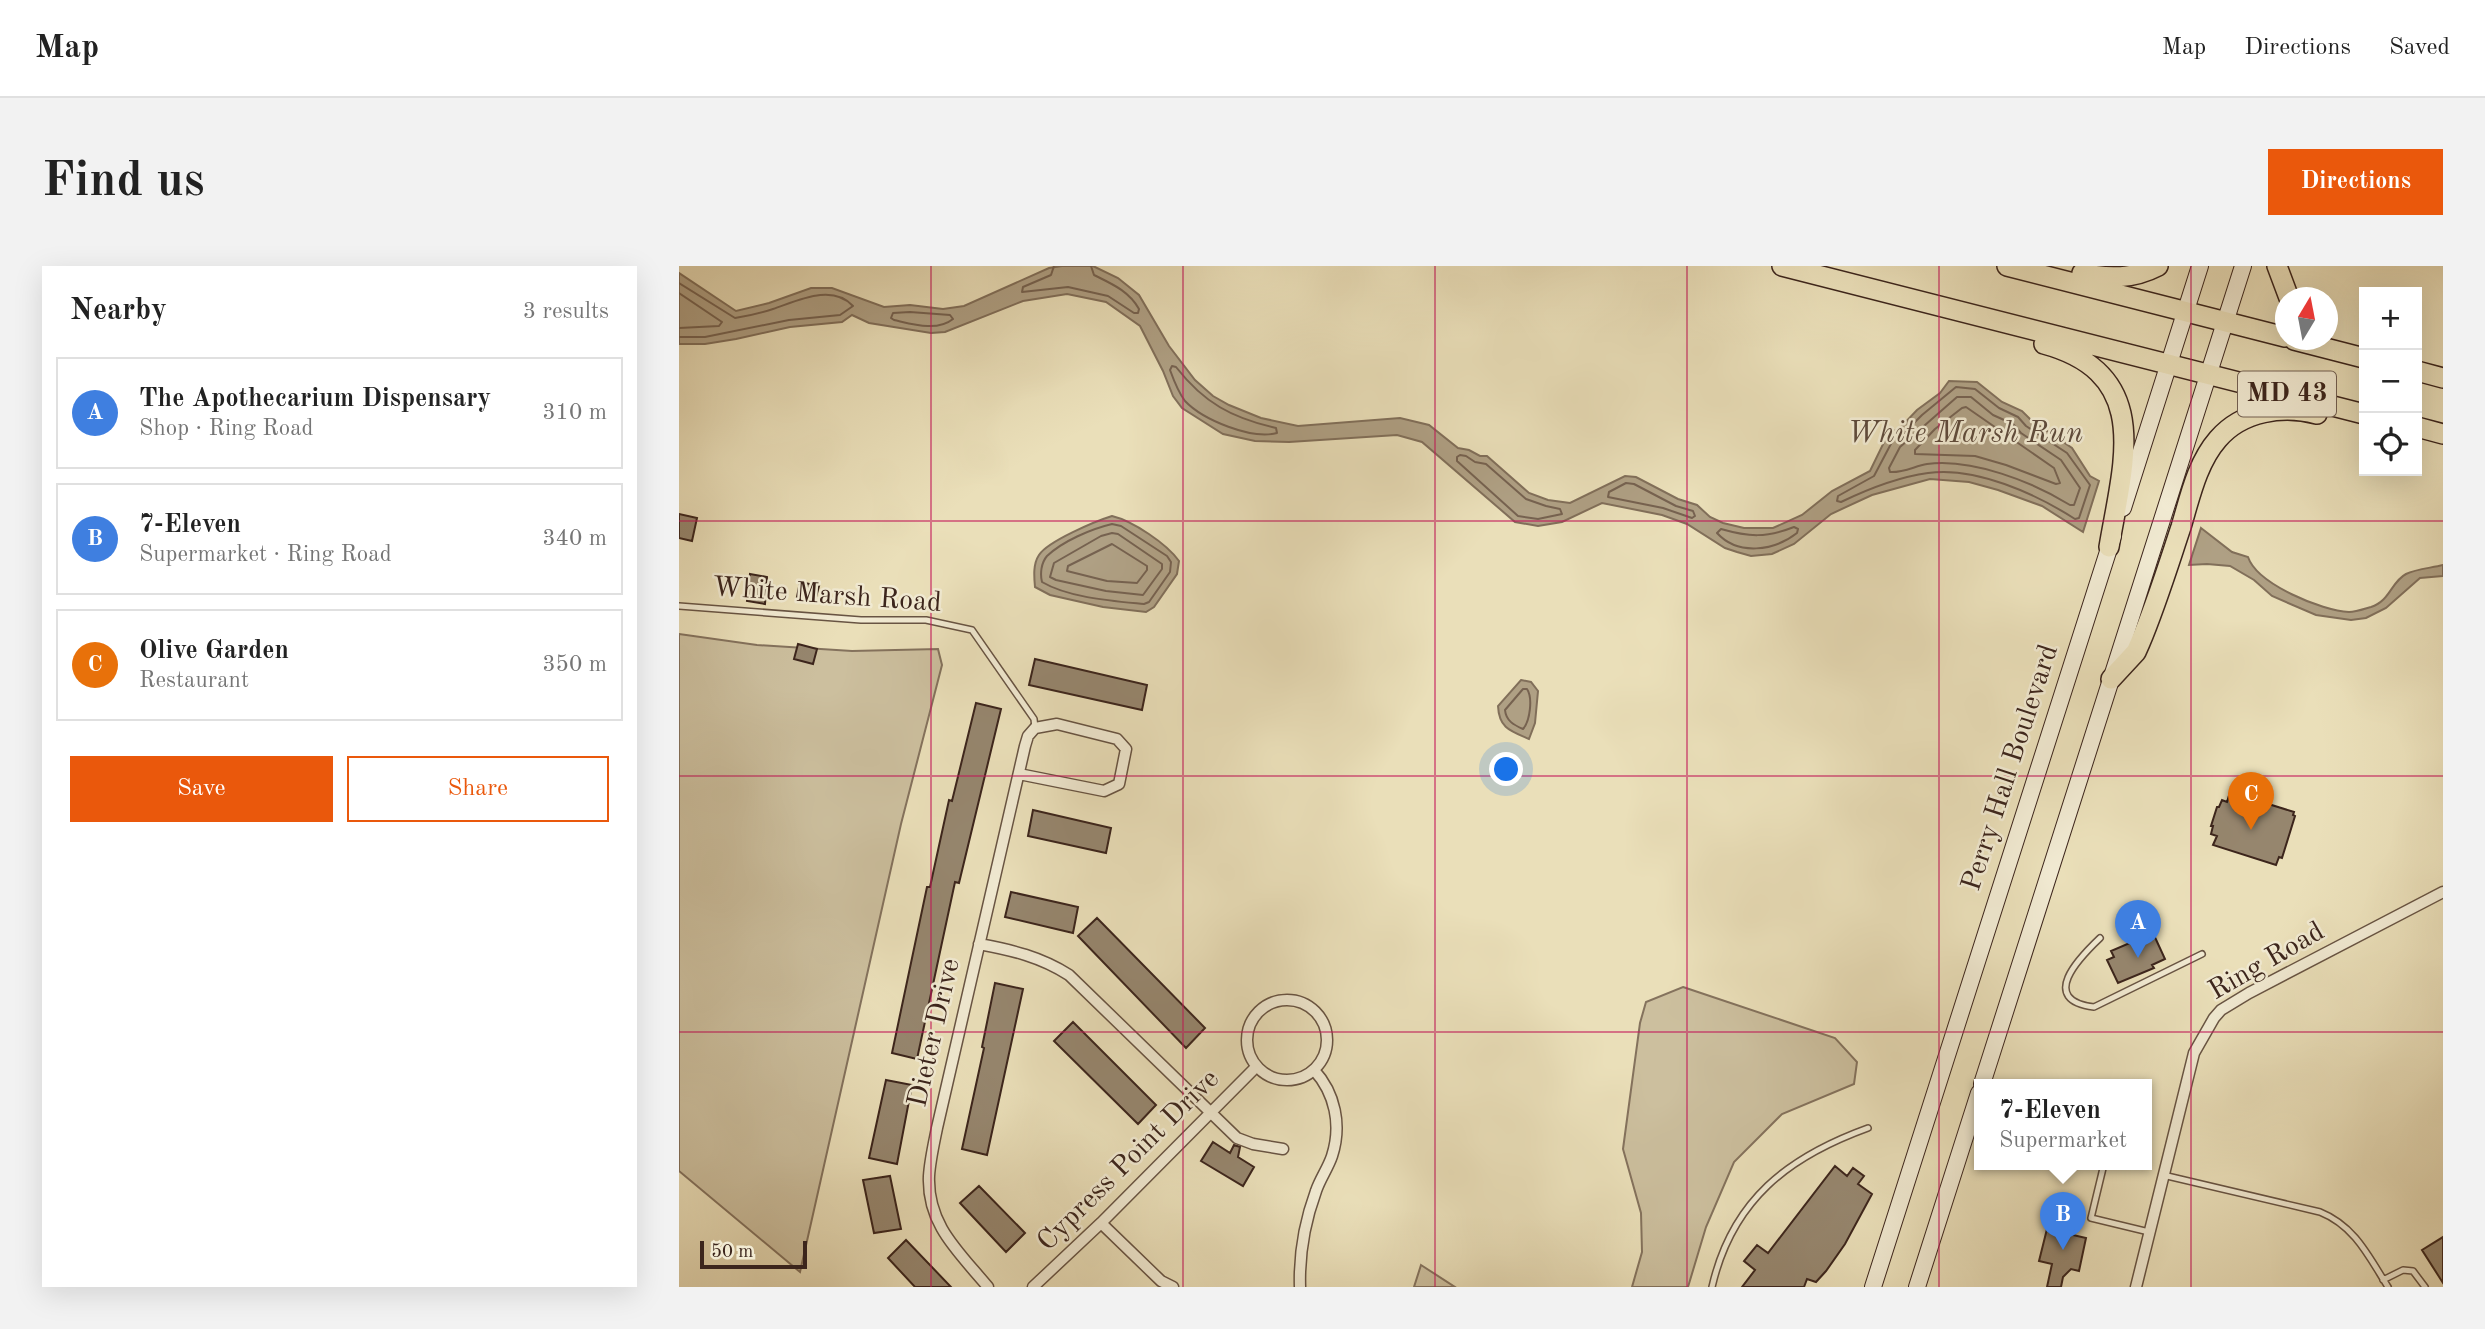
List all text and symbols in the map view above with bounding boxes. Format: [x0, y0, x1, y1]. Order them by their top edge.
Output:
text: Map [35, 32, 99, 65]
text: Map [2162, 36, 2206, 60]
text: Directions [2244, 36, 2351, 60]
text: Saved [2389, 36, 2450, 60]
button: Directions [2268, 149, 2443, 215]
text: Find us [42, 158, 205, 207]
north arrow [2275, 287, 2338, 350]
map controls [2359, 287, 2422, 476]
button: + [2359, 287, 2422, 350]
text: Nearby [70, 296, 167, 326]
text: 3 results [523, 300, 609, 323]
button: − [2359, 350, 2422, 413]
road number: MD 43 [2238, 371, 2336, 416]
text: The Apothecarium Dispensary [139, 386, 491, 412]
text: A [86, 401, 104, 424]
text: 310 m [542, 401, 607, 424]
button: locate [2359, 413, 2422, 476]
text: Shop · Ring Road [139, 417, 314, 440]
water label: White Marsh Run [1847, 419, 2083, 449]
text: 7-Eleven [139, 512, 241, 538]
text: B [87, 527, 103, 550]
text: 340 m [542, 527, 607, 550]
text: Supermarket · Ring Road [139, 543, 392, 566]
street label: White Marsh Road [711, 574, 943, 618]
text: Olive Garden [139, 638, 289, 664]
street label: Perry Hall Boulevard [1958, 641, 2064, 895]
text: C [87, 653, 103, 676]
text: 350 m [542, 653, 607, 676]
text: Restaurant [139, 669, 249, 692]
your location [1489, 752, 1523, 786]
button: Save [70, 756, 333, 822]
button: Share [347, 756, 609, 822]
pin: C [2228, 772, 2274, 830]
pin: A [2115, 900, 2161, 958]
street label: Ring Road [2205, 918, 2329, 1006]
street label: Dieter Drive [904, 956, 966, 1110]
street label: Cypress Point Drive [1033, 1065, 1225, 1257]
popup [1974, 1079, 2152, 1170]
text: 7-Eleven [1999, 1098, 2101, 1124]
text: Supermarket [1999, 1129, 2127, 1152]
pin: B [2040, 1192, 2086, 1250]
scale bar [700, 1238, 807, 1270]
text: 50 m [711, 1243, 753, 1262]

